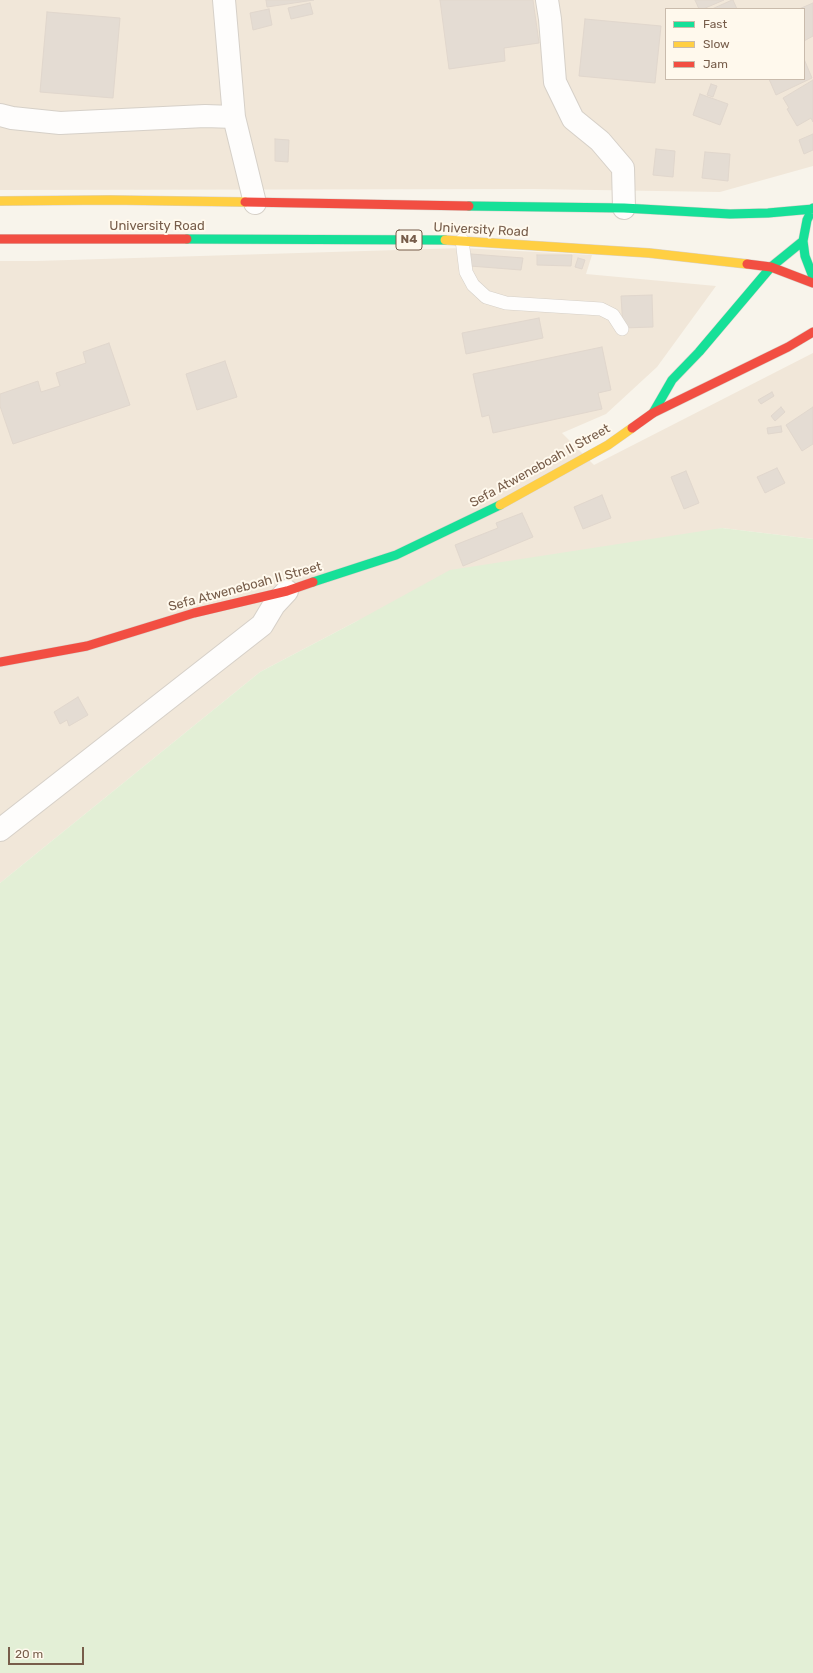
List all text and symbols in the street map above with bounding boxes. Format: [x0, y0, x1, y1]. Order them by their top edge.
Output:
legend [665, 8, 805, 80]
text: Fast [703, 17, 727, 31]
text: Slow [703, 37, 730, 51]
text: Jam [703, 57, 728, 71]
street label: University Road [109, 218, 205, 234]
street label: University Road [433, 220, 529, 240]
road number: N4 [396, 230, 422, 250]
street label: Sefa Atweneboah II Street [467, 421, 613, 511]
street label: Sefa Atweneboah II Street [167, 559, 323, 615]
scale bar [10, 1639, 86, 1665]
text: 20 m [15, 1647, 43, 1661]

